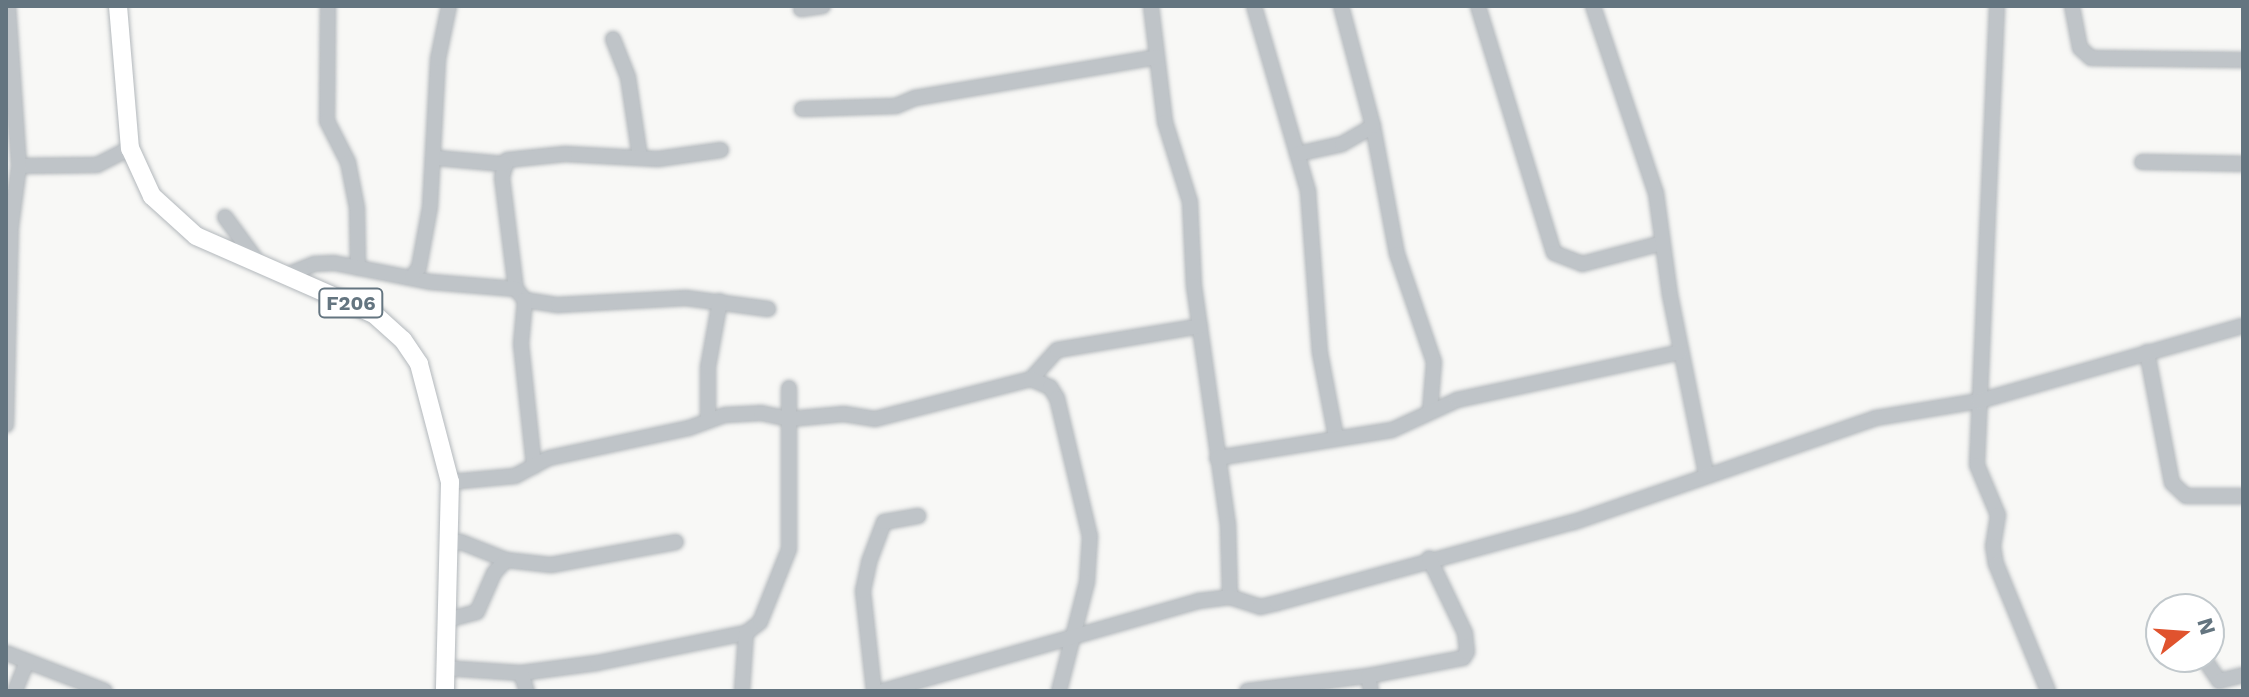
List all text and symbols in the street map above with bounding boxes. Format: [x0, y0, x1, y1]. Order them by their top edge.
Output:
road number: F206 [317, 287, 385, 319]
north arrow [2145, 593, 2225, 673]
text: N [2192, 615, 2221, 638]

